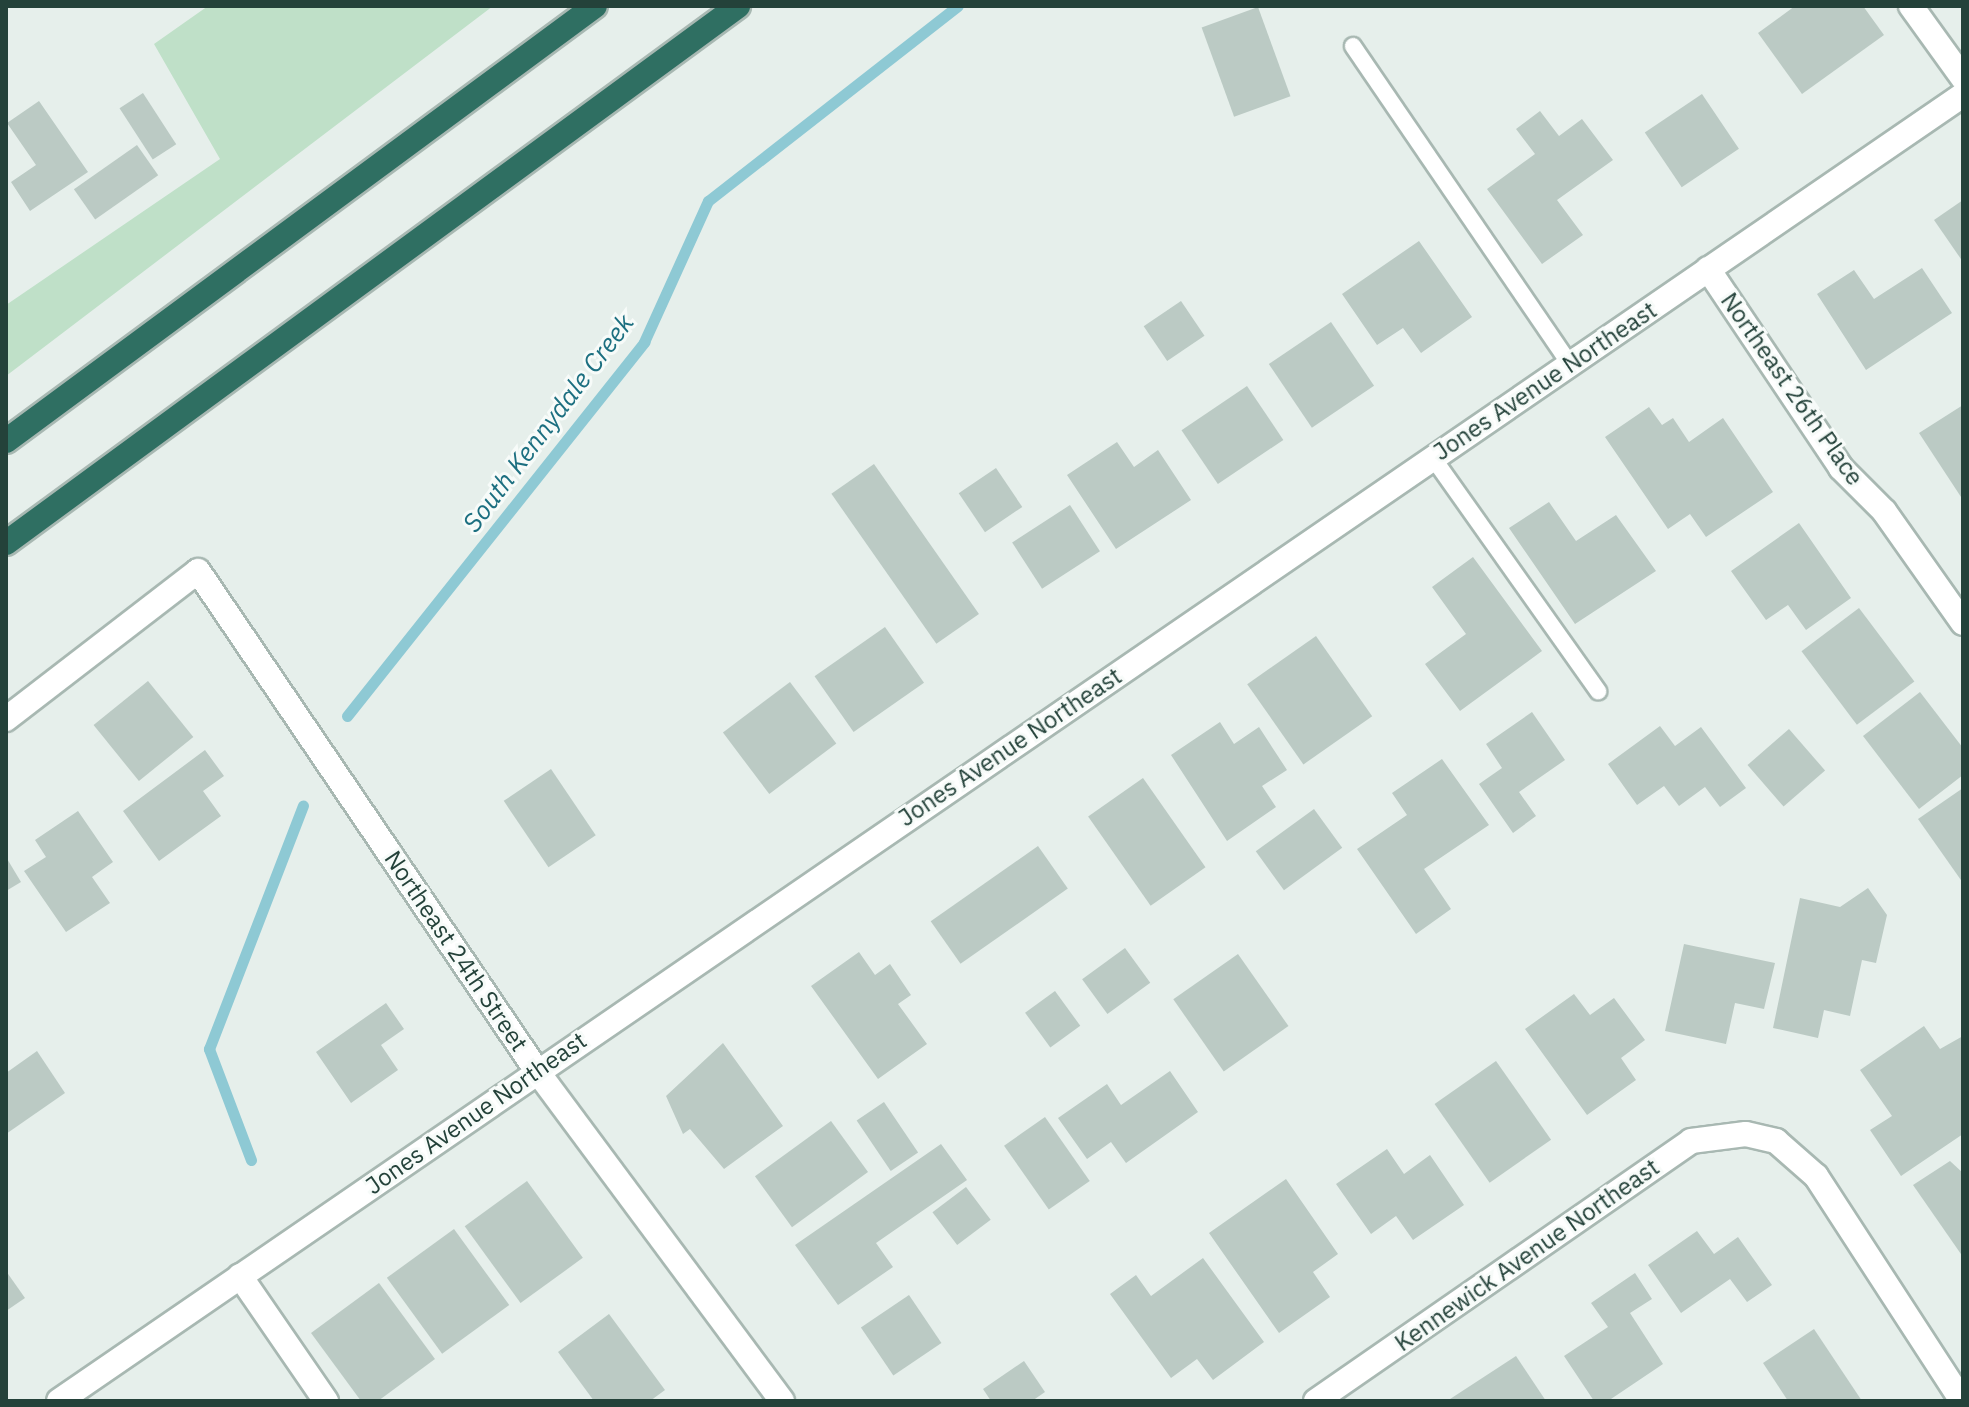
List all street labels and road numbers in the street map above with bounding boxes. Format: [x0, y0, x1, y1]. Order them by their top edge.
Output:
street label: Northeast 26th Place [1715, 287, 1869, 491]
street label: Jones Avenue Northeast [1428, 296, 1662, 466]
street label: Jones Avenue Northeast [893, 662, 1127, 832]
street label: Northeast 24th Street [378, 845, 534, 1057]
street label: Jones Avenue Northeast [360, 1026, 592, 1200]
street label: Kennewick Avenue Northeast [1389, 1153, 1665, 1357]

